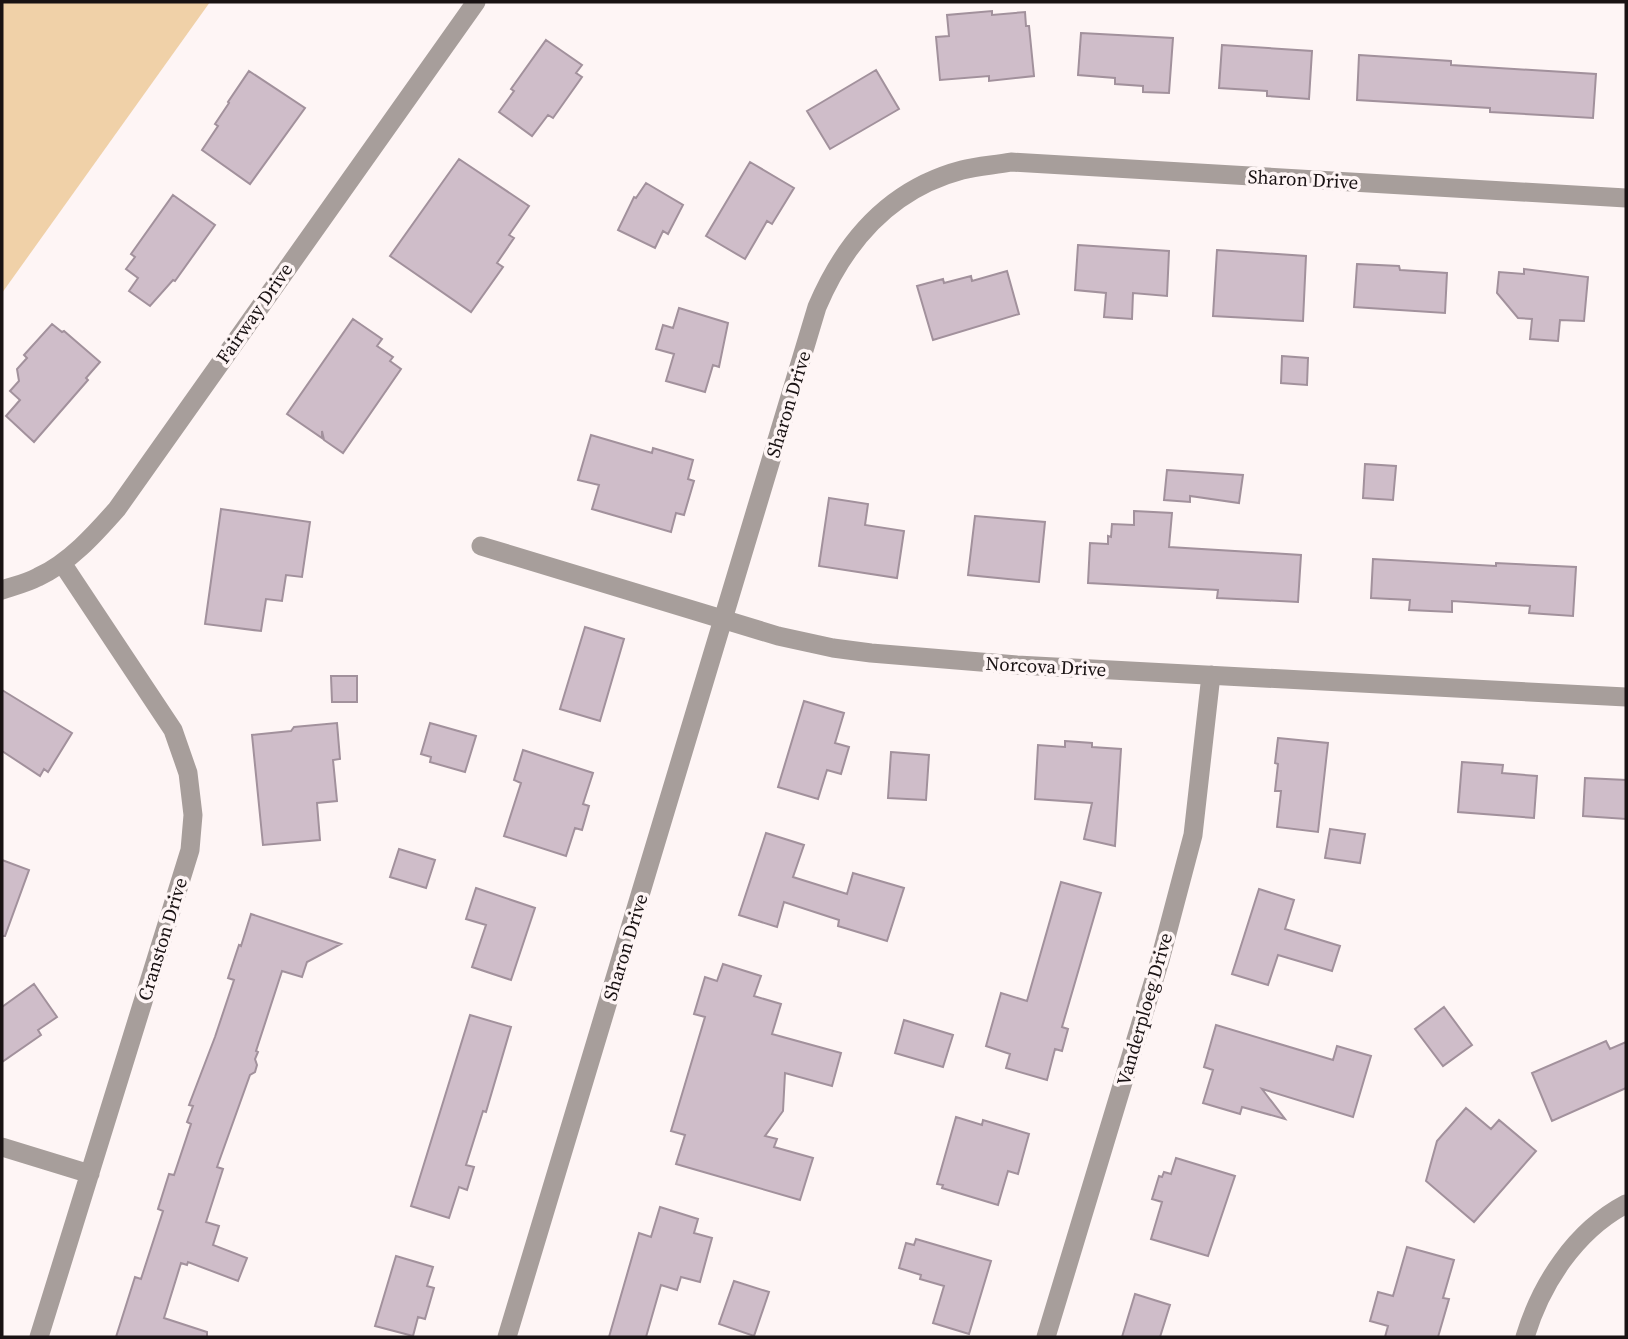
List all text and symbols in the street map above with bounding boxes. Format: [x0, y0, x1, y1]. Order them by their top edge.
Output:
street label: Sharon Drive [1247, 163, 1359, 195]
street label: Fairway Drive [210, 257, 298, 369]
street label: Sharon Drive [759, 347, 817, 461]
street label: Norcova Drive [985, 650, 1107, 682]
street label: Cranston Drive [131, 874, 193, 1004]
street label: Sharon Drive [596, 890, 654, 1004]
street label: Vanderploeg Drive [1110, 930, 1178, 1088]

